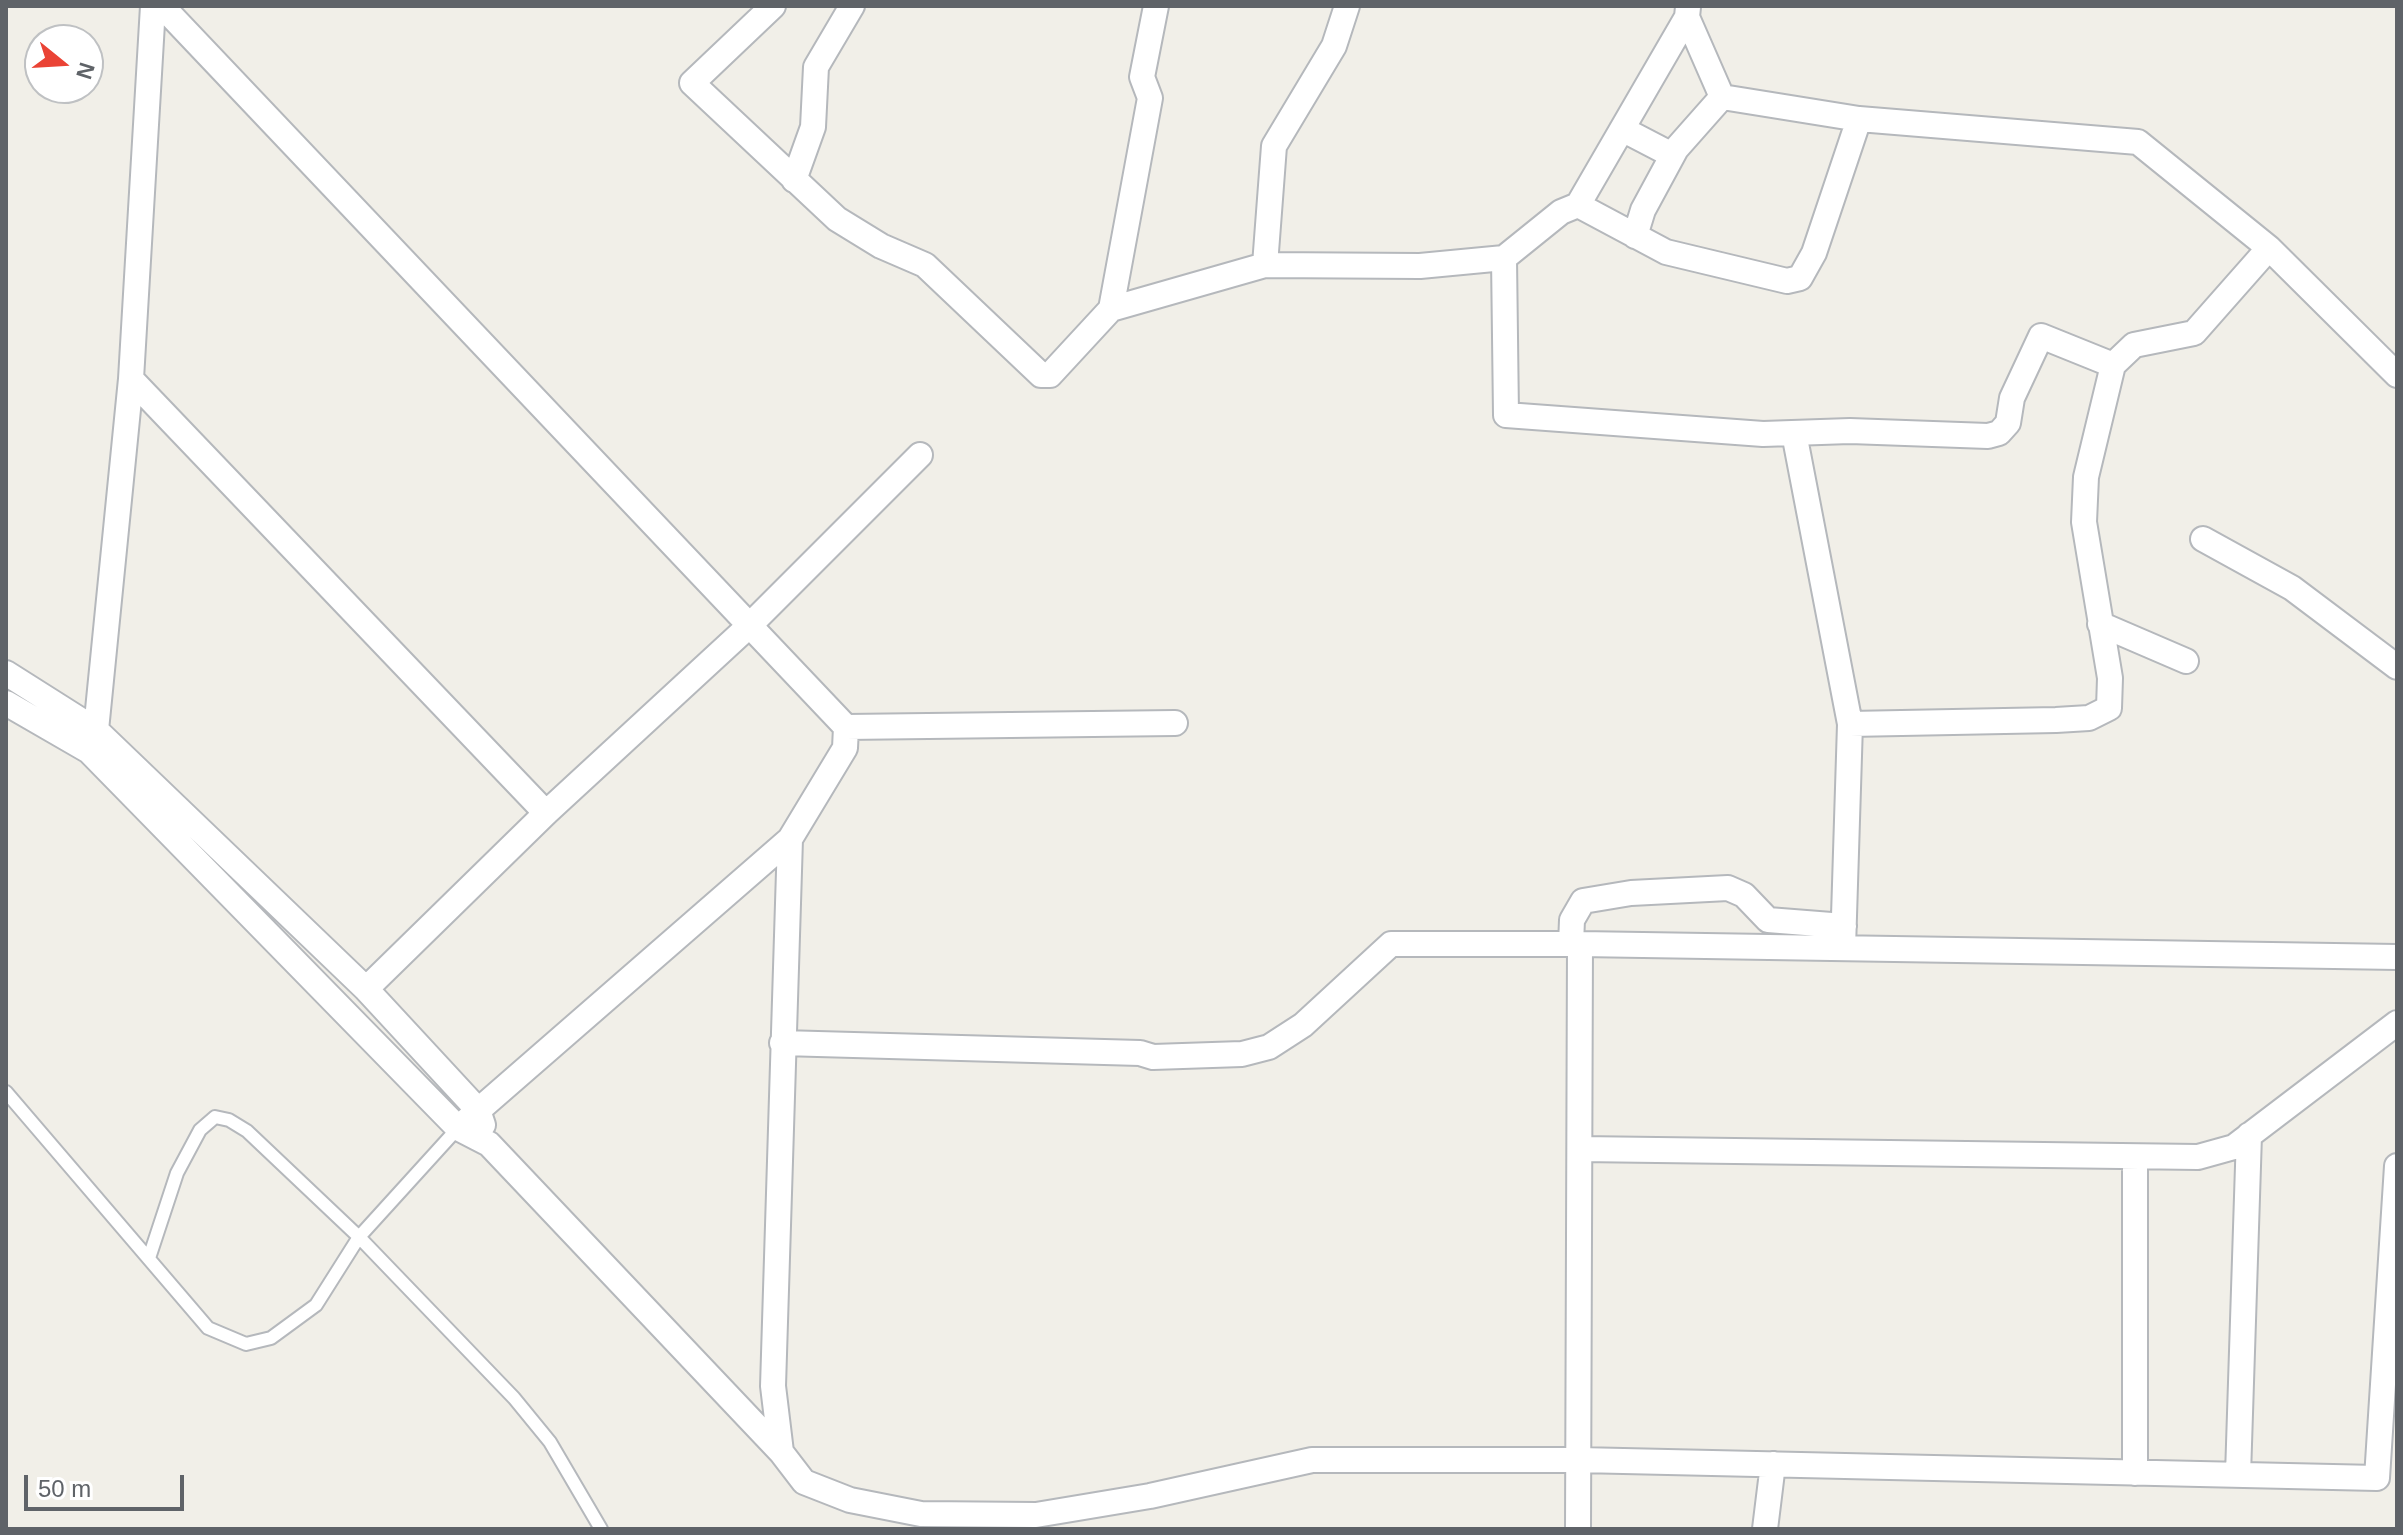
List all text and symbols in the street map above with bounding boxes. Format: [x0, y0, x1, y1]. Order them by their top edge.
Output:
north arrow [24, 24, 104, 104]
text: N [71, 60, 100, 82]
scale bar [28, 1459, 188, 1509]
text: 50 m [38, 1475, 91, 1502]

